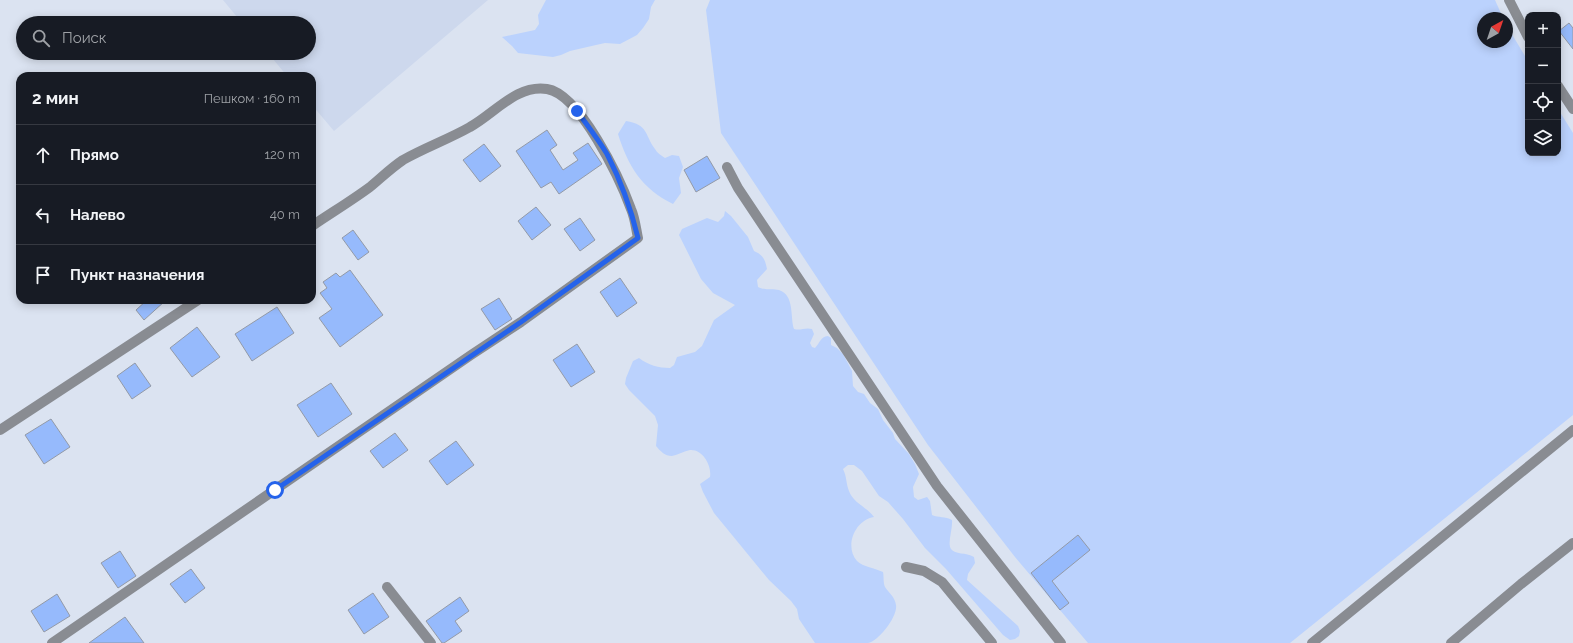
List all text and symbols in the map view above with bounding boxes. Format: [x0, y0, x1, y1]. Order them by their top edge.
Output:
north arrow [1477, 12, 1513, 48]
map controls [1525, 12, 1561, 156]
button: + [1525, 12, 1561, 48]
search box [16, 16, 316, 60]
icon: search [30, 27, 52, 49]
text: Поиск [62, 29, 107, 47]
button: − [1525, 48, 1561, 84]
button: locate [1525, 84, 1561, 120]
text: 2 мин [32, 88, 79, 108]
text: Пешком · 160 m [204, 91, 300, 106]
route end [568, 102, 586, 120]
button: layers [1525, 120, 1561, 156]
icon: ahead [32, 144, 54, 166]
text: Прямо [70, 146, 119, 164]
text: 120 m [264, 147, 300, 162]
icon: left [32, 204, 54, 226]
text: Налево [70, 206, 125, 224]
text: 40 m [270, 207, 300, 222]
icon: arrive [32, 264, 54, 286]
text: Пункт назначения [70, 266, 204, 284]
route start [266, 481, 284, 499]

